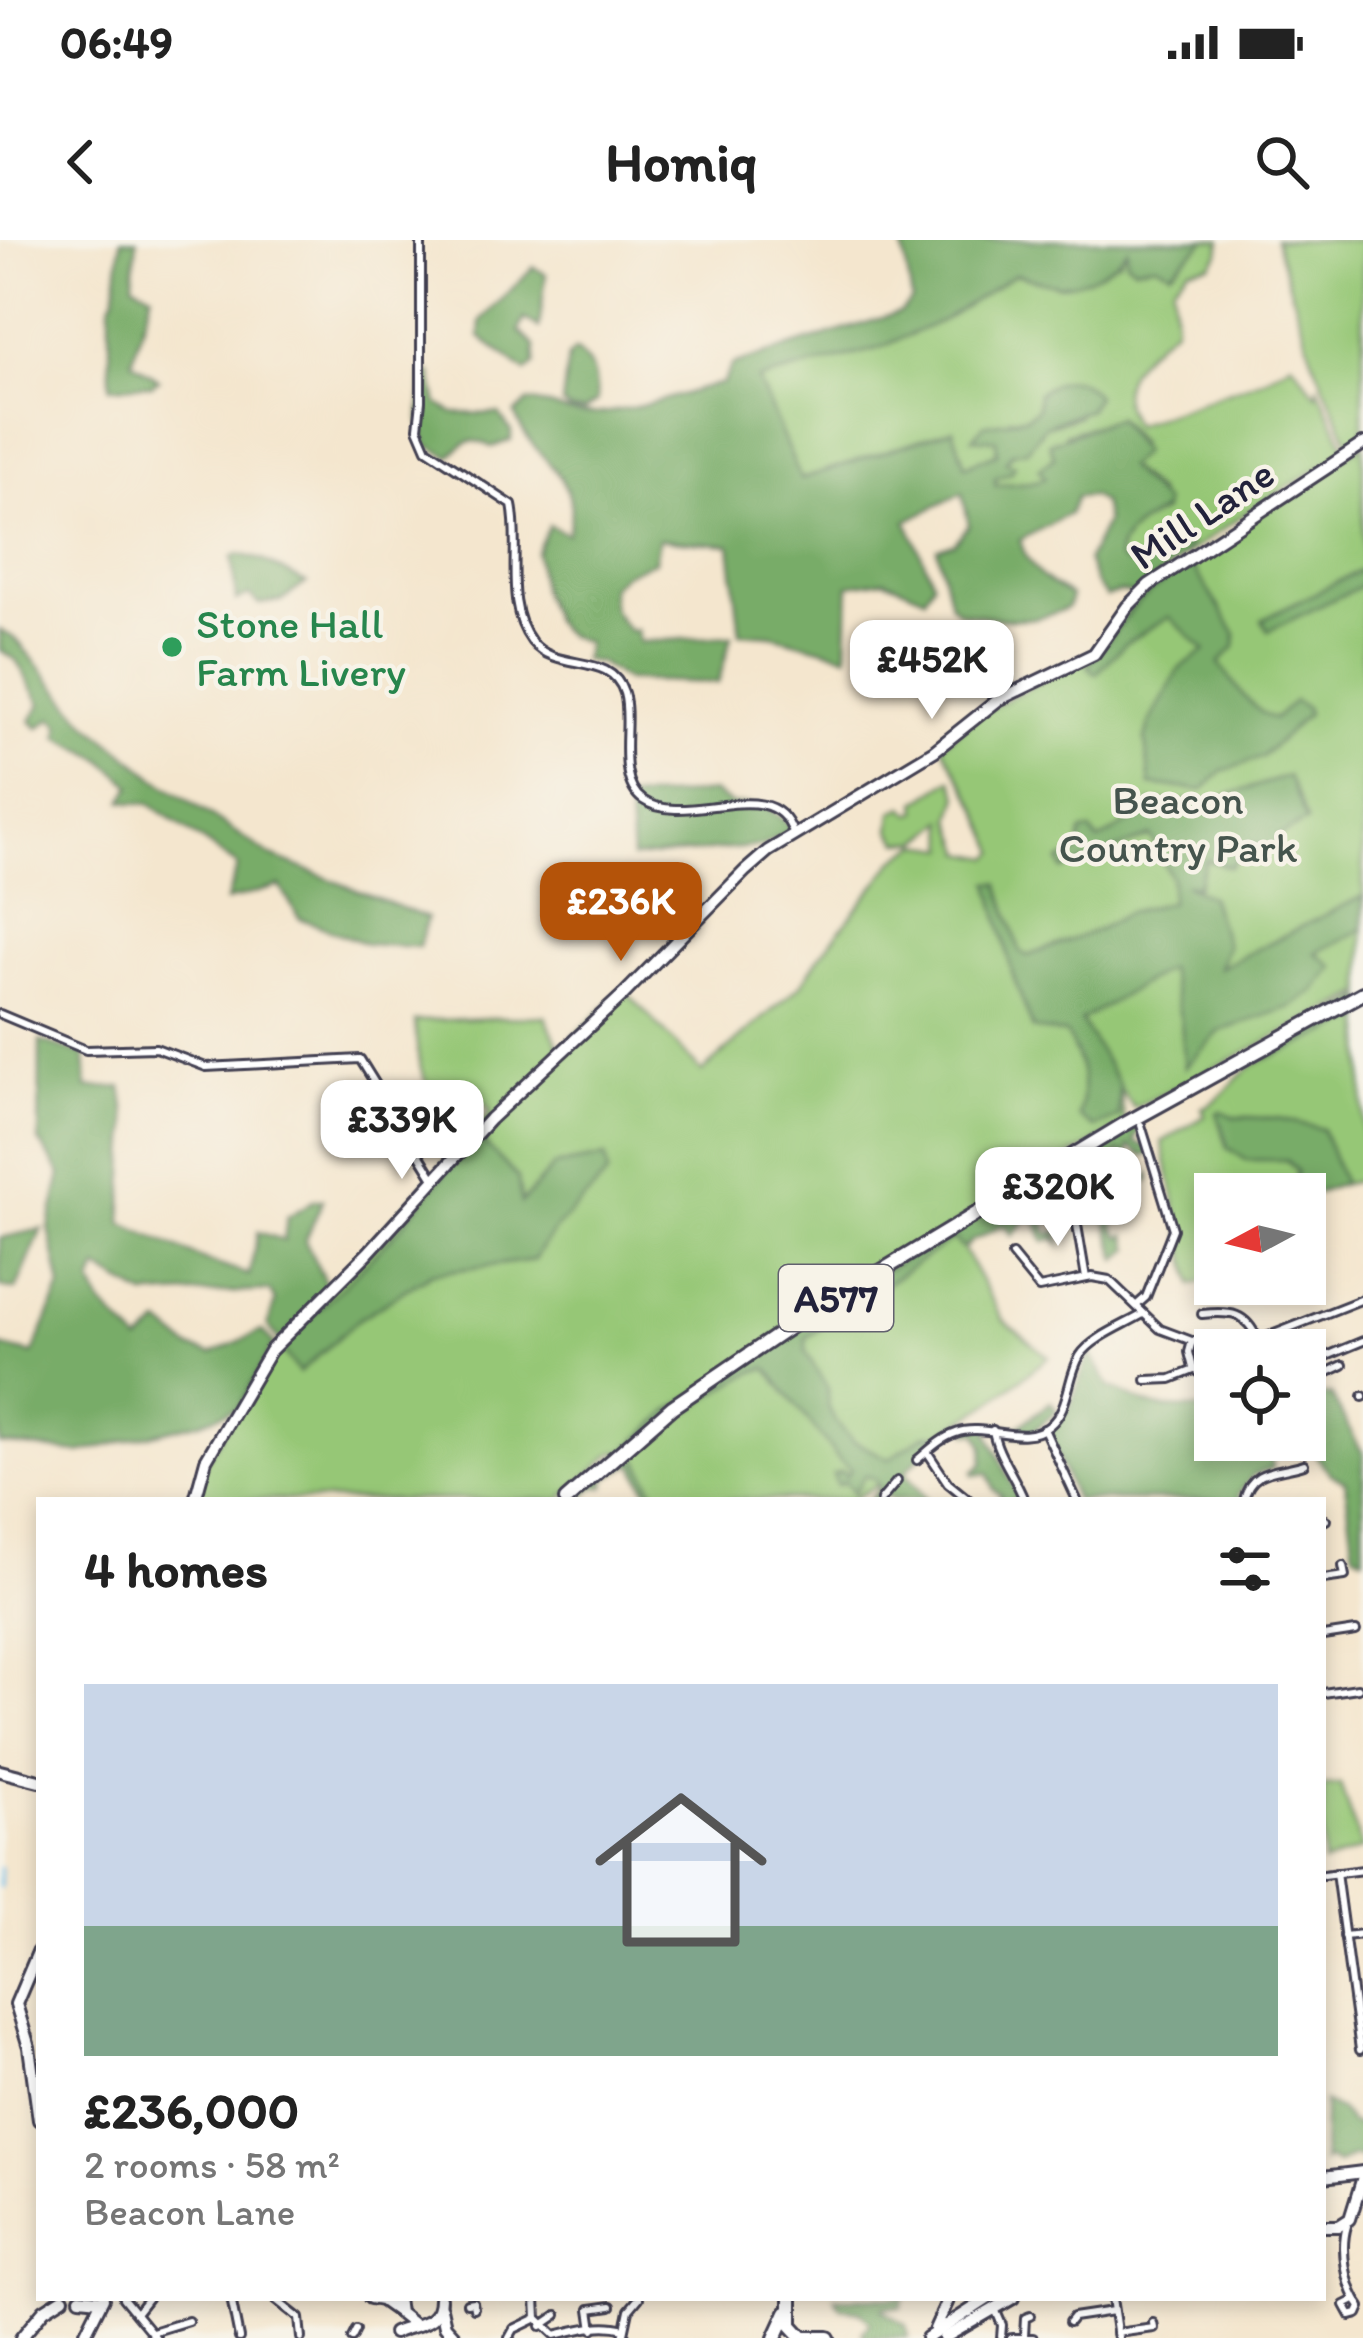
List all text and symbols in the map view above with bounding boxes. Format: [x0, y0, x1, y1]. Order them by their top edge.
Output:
text: 06:49 [60, 15, 173, 69]
icon: back [48, 129, 114, 195]
icon: search [1249, 129, 1315, 195]
text: Homiq [606, 130, 757, 195]
street label: Mill Lane [1120, 447, 1284, 581]
place label: Stone Hall Farm Livery [196, 598, 406, 697]
pin: £452K [848, 620, 1016, 722]
marker: Stone Hall Farm Livery [159, 634, 185, 660]
text: £452K [877, 635, 987, 682]
park label: Beacon Country Park [1059, 774, 1298, 873]
pin: £236K [537, 862, 705, 964]
text: £236K [567, 877, 675, 924]
pin: £339K [318, 1080, 486, 1182]
text: £339K [348, 1095, 456, 1142]
pin: £320K [974, 1147, 1142, 1249]
text: £320K [1002, 1162, 1114, 1209]
north arrow [1194, 1173, 1326, 1305]
map controls [1194, 1173, 1326, 1461]
road number: A577 [779, 1265, 893, 1331]
button: locate [1194, 1329, 1326, 1461]
icon: filters [1212, 1536, 1278, 1602]
text: 4 homes [84, 1539, 268, 1600]
icon: home [573, 1762, 789, 1978]
text: £236,000 [84, 2080, 299, 2141]
text: 2 rooms · 58 m² [84, 2141, 340, 2188]
text: Beacon Lane [84, 2188, 295, 2235]

